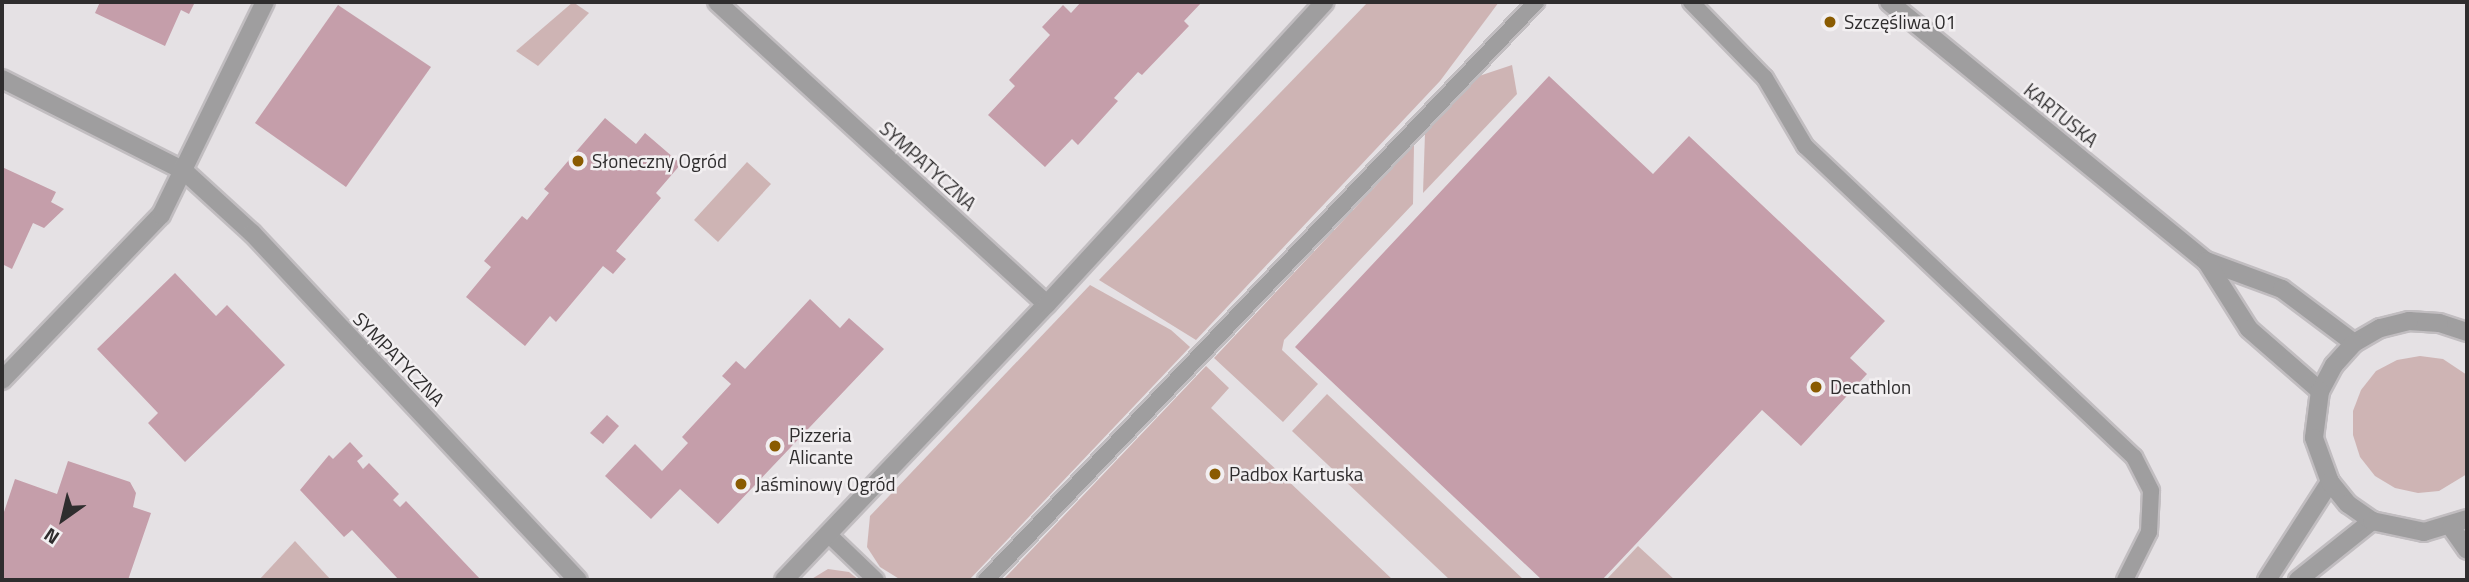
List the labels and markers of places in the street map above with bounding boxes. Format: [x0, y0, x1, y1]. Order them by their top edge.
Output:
place label: Szczęśliwa 01 [1844, 11, 1956, 33]
marker: Szczęśliwa 01 [1822, 14, 1838, 30]
place label: Słoneczny Ogród [592, 150, 727, 172]
marker: Słoneczny Ogród [570, 153, 586, 169]
place label: Decathlon [1830, 376, 1911, 398]
marker: Decathlon [1808, 379, 1824, 395]
place label: Pizzeria Alicante [789, 424, 853, 468]
marker: Pizzeria Alicante [767, 438, 783, 454]
place label: Padbox Kartuska [1229, 463, 1363, 485]
marker: Padbox Kartuska [1207, 466, 1223, 482]
place label: Jaśminowy Ogród [755, 473, 896, 495]
marker: Jaśminowy Ogród [733, 476, 749, 492]

